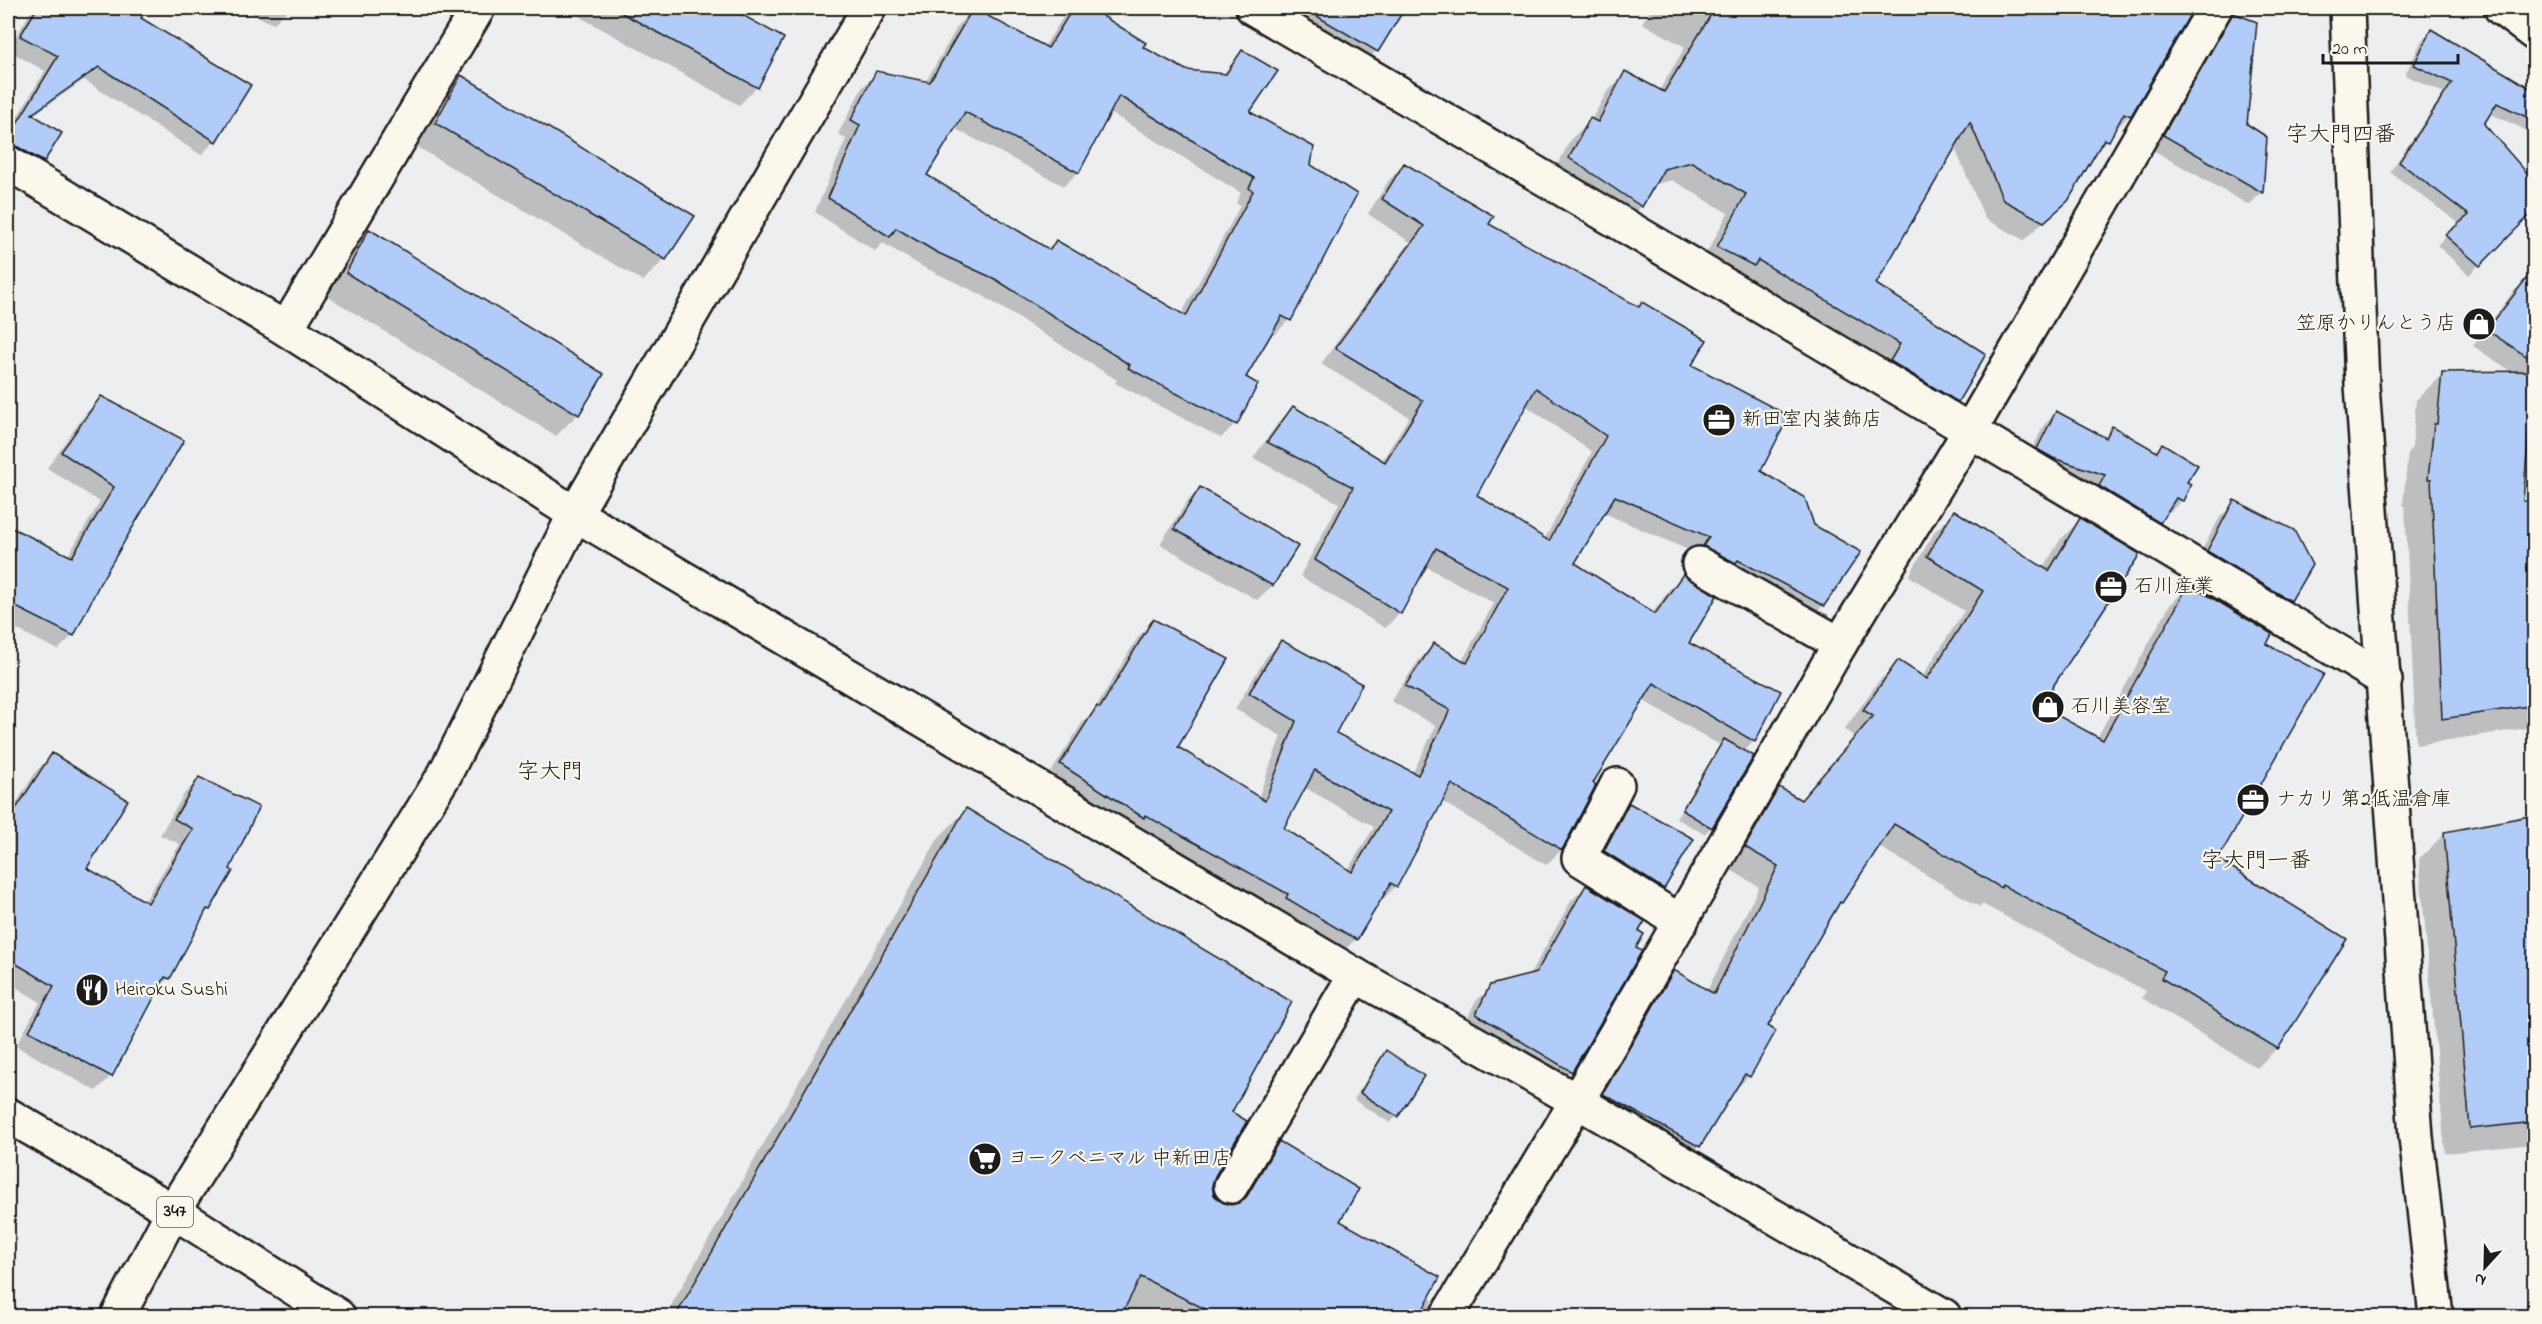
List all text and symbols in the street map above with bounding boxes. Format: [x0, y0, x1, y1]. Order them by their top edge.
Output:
scale bar [2323, 27, 2458, 65]
text: 20 m [2332, 37, 2367, 63]
district label: 字大門四番 [2286, 120, 2396, 152]
shop icon: 笠原かりんとう店 [2461, 306, 2497, 342]
place label: 笠原かりんとう店 [2296, 310, 2456, 339]
office icon: 新田室内装飾店 [1701, 402, 1737, 438]
place label: 新田室内装飾店 [1742, 406, 1882, 435]
office icon: 石川産業 [2093, 569, 2129, 605]
place label: 石川産業 [2134, 573, 2214, 602]
shop icon: 石川美容室 [2030, 689, 2066, 725]
place label: 石川美容室 [2071, 693, 2171, 722]
district label: 字大門 [517, 757, 583, 789]
office icon: ナカリ 第2低温倉庫 [2235, 782, 2271, 818]
place label: ナカリ 第2低温倉庫 [2276, 786, 2451, 815]
district label: 字大門一番 [2201, 846, 2311, 878]
restaurant icon: Heiroku Sushi [74, 972, 110, 1008]
place label: Heiroku Sushi [115, 976, 228, 1005]
supermarket icon: ヨークベニマル 中新田店 [967, 1141, 1003, 1177]
place label: ヨークベニマル 中新田店 [1008, 1145, 1231, 1174]
road number: 347 [157, 1197, 193, 1227]
north arrow [2455, 1237, 2515, 1297]
text: N [2470, 1266, 2490, 1292]

